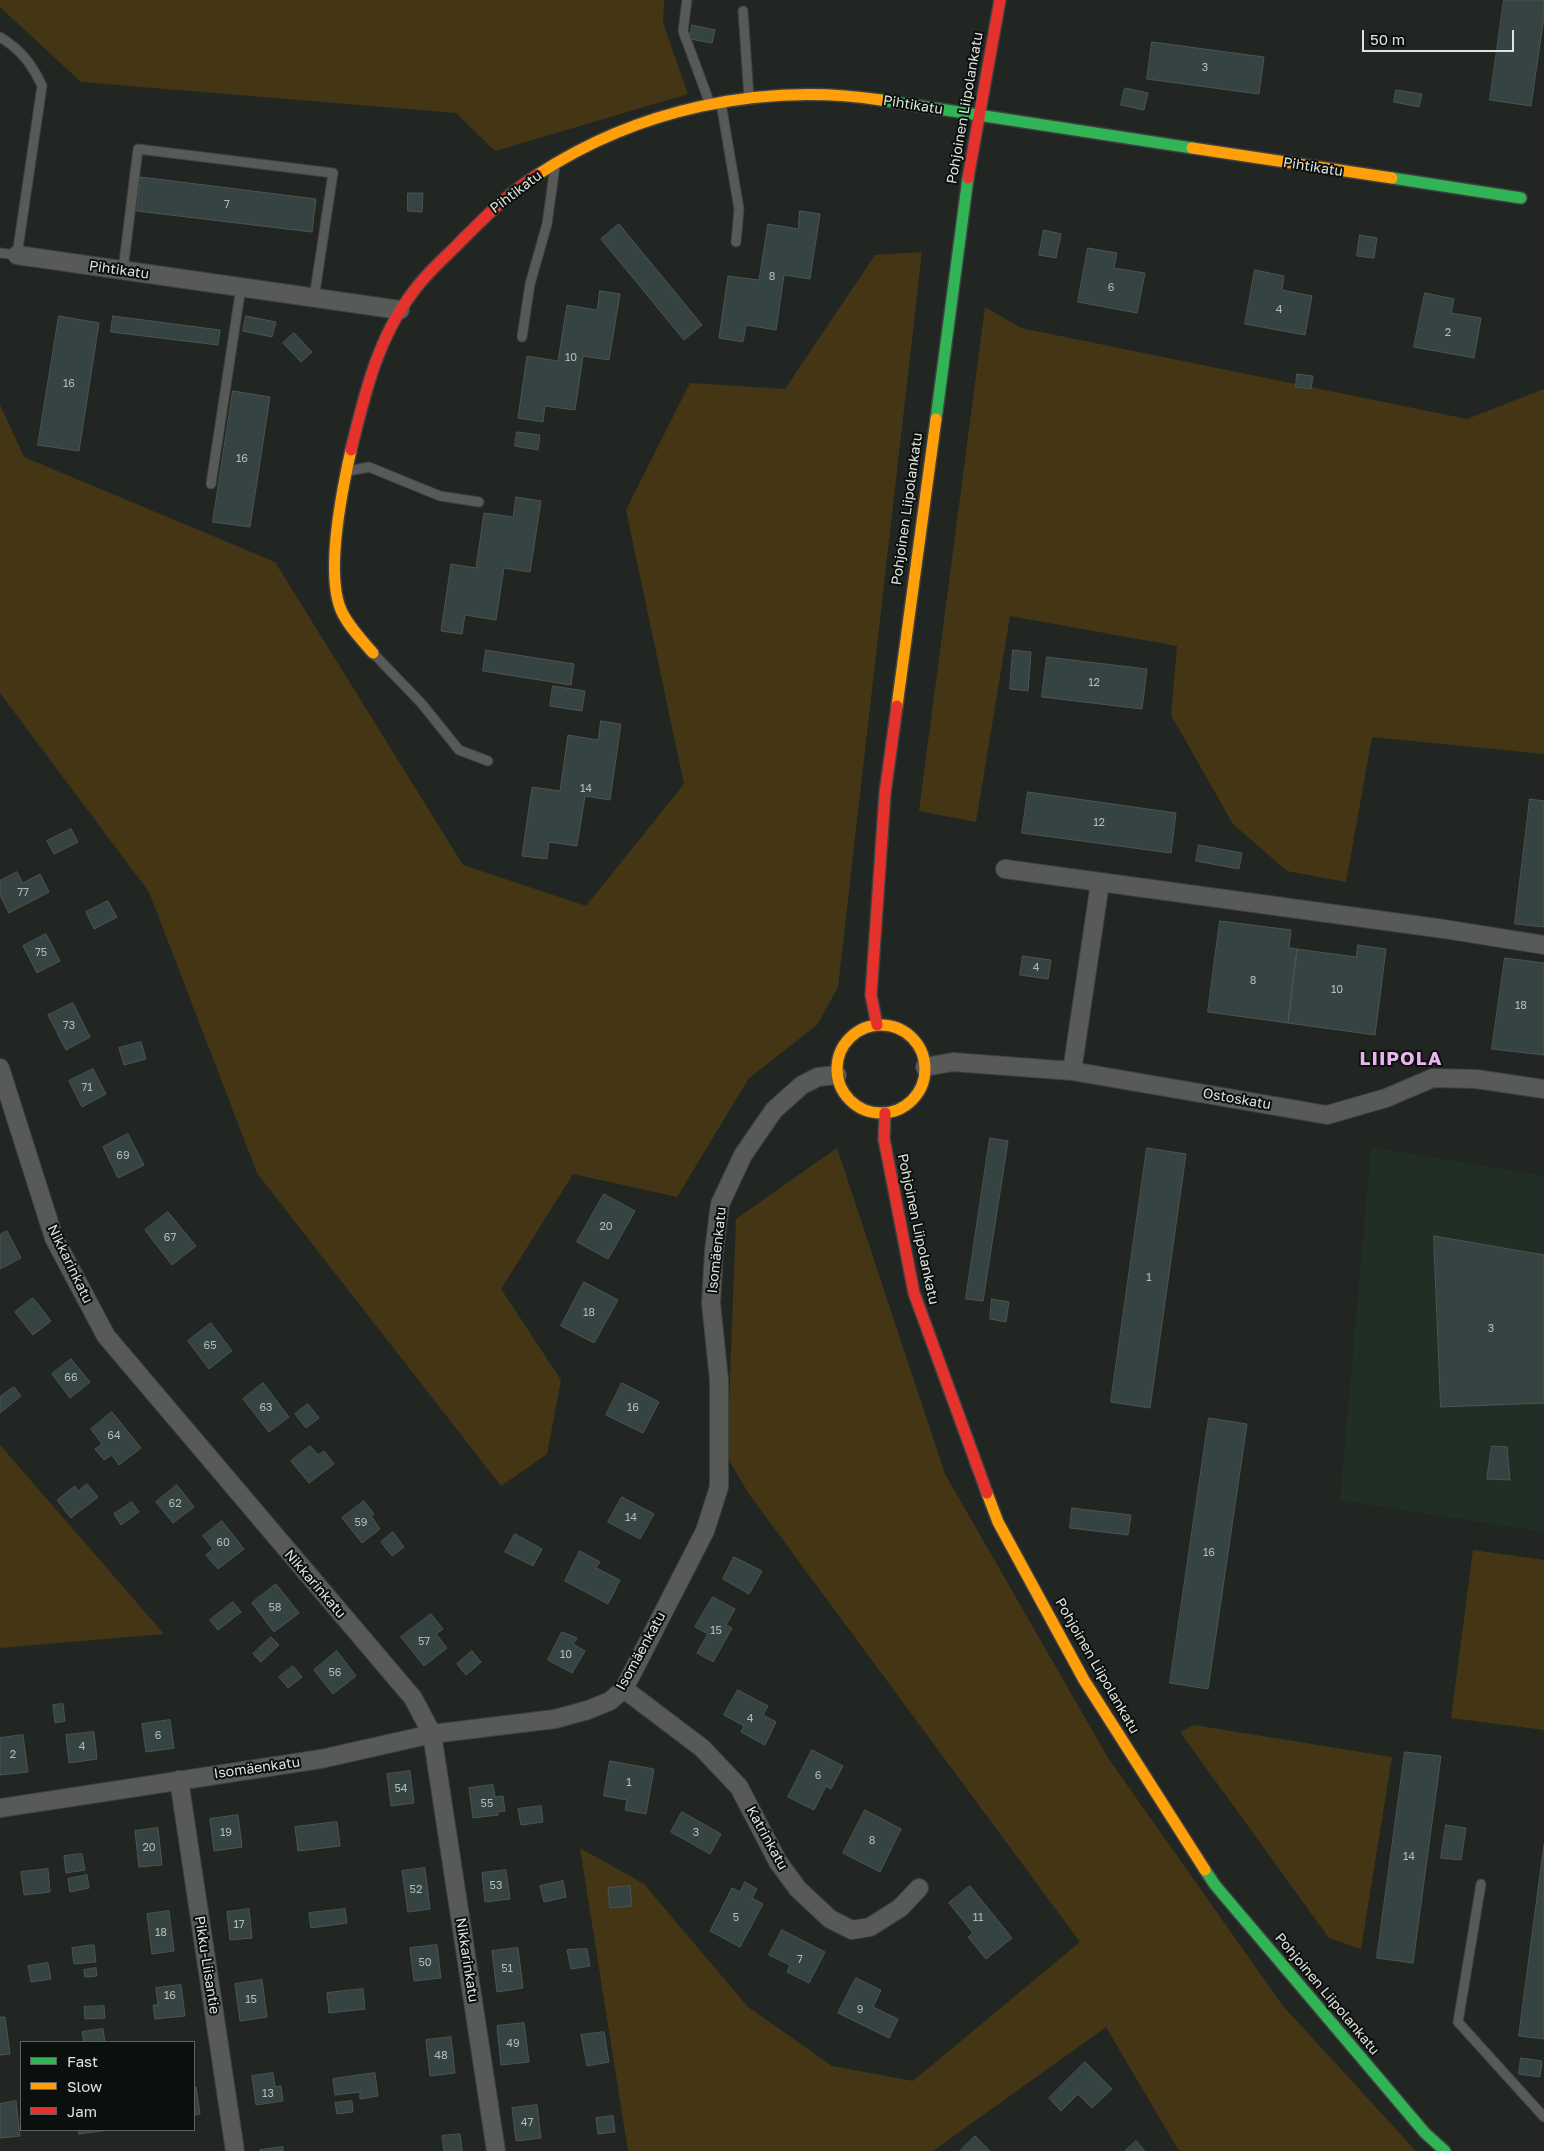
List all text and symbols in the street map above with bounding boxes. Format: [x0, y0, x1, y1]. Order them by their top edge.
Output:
scale bar [1364, 20, 1516, 52]
text: 50 m [1370, 30, 1405, 48]
street label: Pohjoinen Liipolankatu [943, 31, 987, 185]
house number: 3 [1202, 61, 1208, 75]
street label: Pihtikatu [882, 92, 944, 118]
street label: Pihtikatu [1282, 154, 1344, 180]
street label: Pihtikatu [487, 167, 545, 217]
house number: 7 [224, 198, 230, 212]
street label: Pihtikatu [88, 257, 150, 283]
house number: 8 [769, 270, 775, 284]
house number: 6 [1108, 281, 1114, 295]
house number: 4 [1276, 303, 1282, 317]
house number: 2 [1445, 326, 1451, 340]
house number: 10 [565, 351, 577, 365]
house number: 16 [63, 377, 75, 391]
street label: Pohjoinen Liipolankatu [888, 432, 926, 586]
house number: 16 [236, 452, 248, 466]
house number: 12 [1088, 676, 1100, 690]
house number: 14 [580, 782, 592, 796]
house number: 12 [1093, 816, 1105, 830]
house number: 77 [17, 886, 29, 900]
house number: 75 [35, 946, 47, 960]
house number: 4 [1033, 961, 1039, 975]
house number: 8 [1250, 974, 1256, 988]
house number: 10 [1331, 983, 1343, 997]
house number: 18 [1515, 999, 1527, 1013]
house number: 73 [63, 1019, 75, 1033]
district label: LIIPOLA [1359, 1048, 1443, 1070]
house number: 71 [81, 1081, 93, 1095]
street label: Ostoskatu [1202, 1085, 1272, 1113]
house number: 69 [116, 1149, 130, 1163]
street label: Pohjoinen Liipolankatu [894, 1152, 942, 1306]
street label: Isomäenkatu [704, 1206, 730, 1294]
house number: 20 [599, 1220, 613, 1234]
street label: Nikkarinkatu [44, 1222, 96, 1306]
house number: 67 [164, 1231, 176, 1245]
house number: 1 [1146, 1271, 1152, 1285]
house number: 18 [583, 1306, 595, 1320]
house number: 3 [1488, 1322, 1494, 1336]
house number: 65 [203, 1339, 217, 1353]
house number: 66 [64, 1371, 78, 1385]
house number: 63 [259, 1401, 273, 1415]
house number: 16 [627, 1401, 639, 1415]
house number: 64 [107, 1429, 121, 1443]
house number: 62 [168, 1497, 182, 1511]
house number: 14 [625, 1511, 637, 1525]
house number: 59 [354, 1516, 368, 1530]
house number: 60 [216, 1536, 230, 1550]
street label: Nikkarinkatu [281, 1546, 349, 1622]
house number: 16 [1203, 1546, 1215, 1560]
street label: Pohjoinen Liipolankatu [1051, 1595, 1143, 1737]
house number: 58 [268, 1601, 282, 1615]
street label: Isomäenkatu [613, 1609, 669, 1693]
house number: 15 [710, 1624, 722, 1638]
house number: 57 [418, 1635, 430, 1649]
house number: 10 [560, 1648, 572, 1662]
house number: 56 [328, 1666, 342, 1680]
house number: 4 [747, 1712, 753, 1726]
house number: 6 [155, 1729, 161, 1743]
house number: 4 [79, 1740, 85, 1754]
house number: 2 [10, 1748, 16, 1762]
street label: Isomäenkatu [213, 1754, 301, 1782]
house number: 6 [815, 1769, 821, 1783]
house number: 1 [626, 1776, 632, 1790]
house number: 54 [394, 1782, 408, 1796]
house number: 55 [481, 1797, 493, 1811]
street label: Katrinkatu [743, 1803, 791, 1873]
house number: 19 [220, 1826, 232, 1840]
house number: 3 [693, 1826, 699, 1840]
house number: 8 [869, 1834, 875, 1848]
house number: 20 [142, 1841, 156, 1855]
house number: 14 [1403, 1850, 1415, 1864]
house number: 53 [490, 1879, 502, 1893]
house number: 52 [410, 1883, 422, 1897]
house number: 5 [733, 1911, 739, 1925]
house number: 11 [973, 1911, 983, 1925]
street label: Pikku-Liisantie [191, 1915, 223, 2015]
street label: Nikkarinkatu [452, 1917, 482, 2003]
house number: 17 [233, 1918, 245, 1932]
house number: 18 [155, 1926, 167, 1940]
street label: Pohjoinen Liipolankatu [1271, 1930, 1383, 2058]
house number: 7 [797, 1953, 803, 1967]
house number: 50 [418, 1956, 432, 1970]
house number: 51 [501, 1962, 513, 1976]
house number: 16 [164, 1989, 176, 2003]
house number: 15 [245, 1993, 257, 2007]
house number: 9 [857, 2003, 863, 2017]
house number: 49 [506, 2037, 520, 2051]
legend [20, 2041, 195, 2131]
house number: 48 [434, 2049, 448, 2063]
text: Fast [67, 2052, 98, 2070]
text: Slow [67, 2077, 102, 2095]
house number: 13 [262, 2087, 274, 2101]
text: Jam [67, 2102, 97, 2120]
house number: 47 [521, 2116, 533, 2130]

